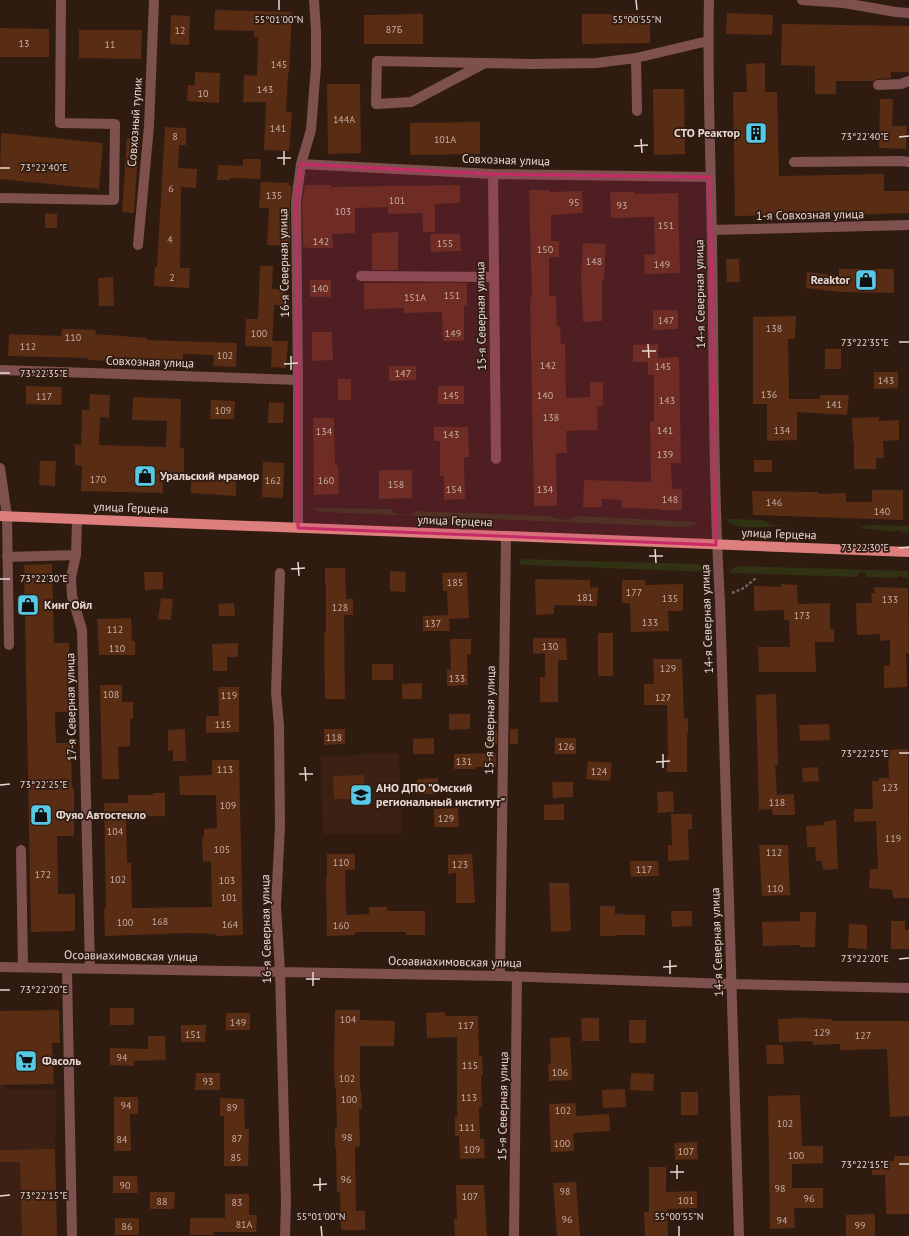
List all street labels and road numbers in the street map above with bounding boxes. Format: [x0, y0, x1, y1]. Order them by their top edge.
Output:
street label: Совхозный тупик [124, 77, 145, 167]
street label: Совхозная улица [462, 150, 550, 169]
street label: 1-я Совхозная улица [756, 206, 864, 223]
street label: 16-я Северная улица [275, 208, 292, 318]
street label: 14-я Северная улица [691, 239, 708, 349]
street label: 15-я Северная улица [472, 261, 489, 371]
street label: Совхозная улица [106, 352, 194, 371]
street label: улица Герцена [93, 499, 169, 516]
street label: улица Герцена [417, 512, 493, 529]
street label: улица Герцена [741, 525, 817, 542]
street label: 14-я Северная улица [697, 564, 716, 674]
street label: 17-я Северная улица [62, 653, 79, 761]
street label: 15-я Северная улица [481, 665, 498, 775]
street label: 16-я Северная улица [257, 874, 274, 984]
street label: 14-я Северная улица [707, 887, 726, 997]
street label: Осоавиахимовская улица [64, 947, 198, 964]
street label: Осоавиахимовская улица [388, 953, 522, 970]
street label: 15-я Северная улица [494, 1051, 511, 1161]

